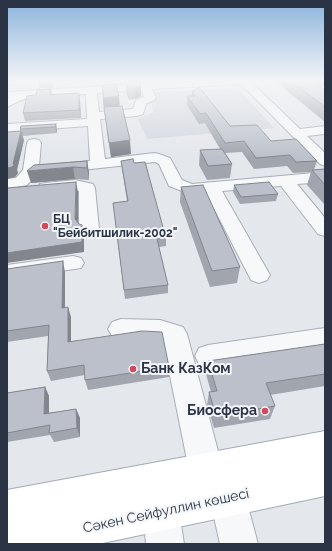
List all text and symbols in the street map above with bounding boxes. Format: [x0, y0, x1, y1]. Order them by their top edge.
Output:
place label: БЦ "Бейбитшилик-2002" [53, 212, 177, 240]
marker: БЦ "Бейбитшилик-2002" [40, 221, 50, 231]
place label: Банк КазКом [141, 361, 231, 377]
marker: Банк КазКом [128, 364, 138, 374]
place label: Биосфера [187, 403, 257, 419]
marker: Биосфера [260, 406, 270, 416]
street label: Сәкен Сейфуллин көшесі [81, 485, 251, 537]

